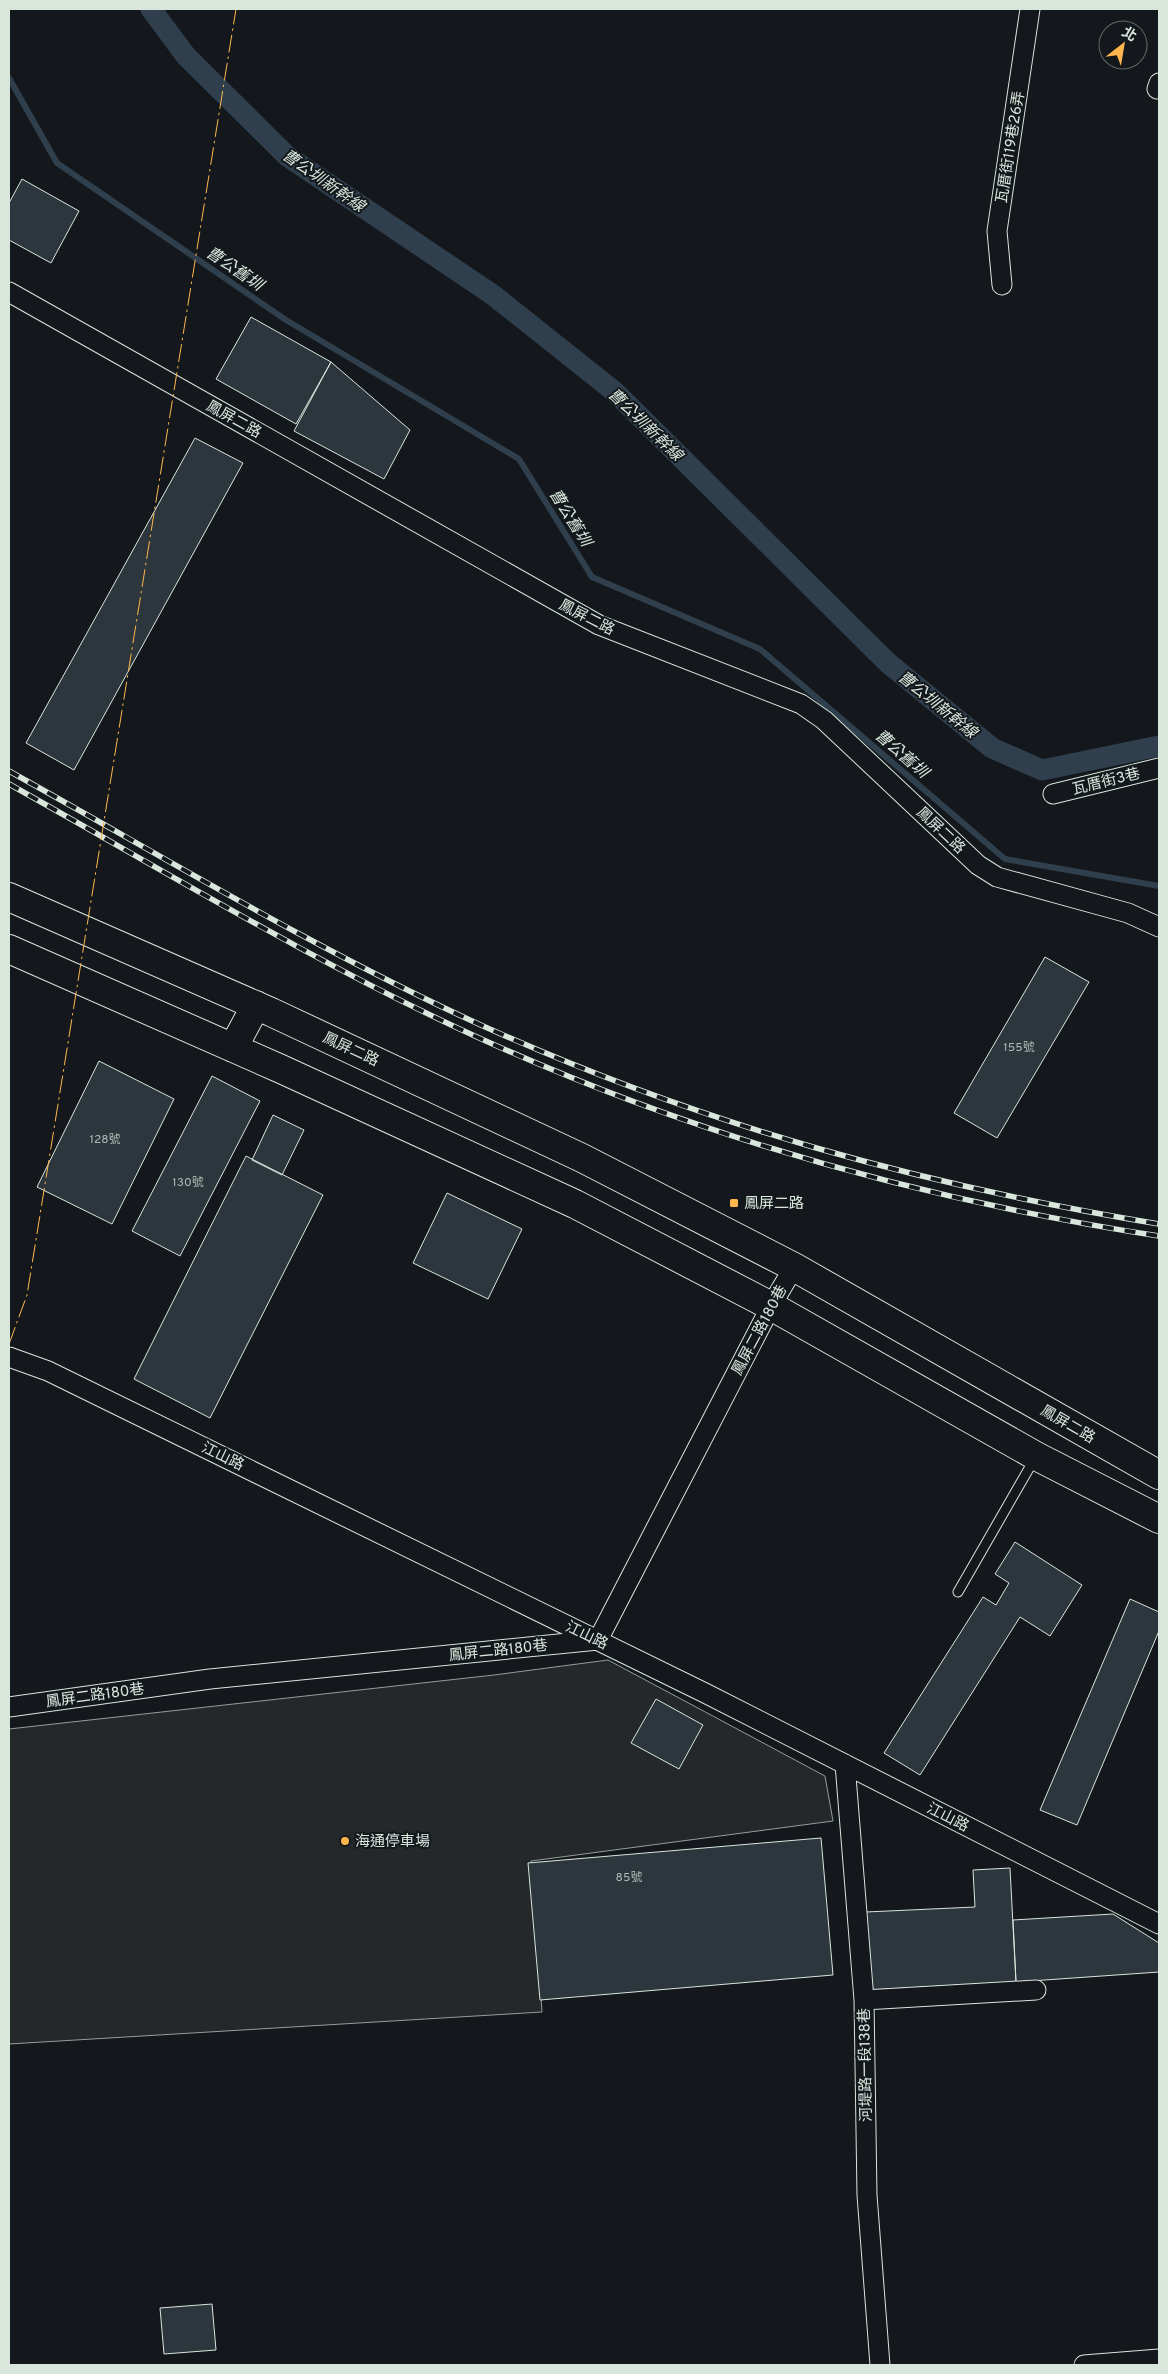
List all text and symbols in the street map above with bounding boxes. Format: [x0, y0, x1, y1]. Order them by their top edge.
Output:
north arrow [1098, 20, 1148, 70]
text: 北 [1119, 24, 1139, 46]
street label: 瓦厝街119巷26弄 [993, 90, 1030, 205]
water label: 曹公圳新幹線 [278, 146, 370, 219]
water label: 曹公舊圳 [202, 243, 268, 297]
water label: 曹公圳新幹線 [603, 385, 688, 467]
street label: 鳳屏二路 [202, 397, 264, 443]
water label: 曹公舊圳 [544, 486, 596, 552]
street label: 鳳屏二路 [555, 596, 617, 640]
water label: 曹公圳新幹線 [893, 668, 982, 745]
water label: 曹公舊圳 [870, 726, 933, 784]
street label: 瓦厝街3巷 [1071, 765, 1142, 800]
street label: 鳳屏二路 [912, 804, 968, 859]
street label: 鳳屏二路 [319, 1029, 382, 1072]
house number: 155號 [1003, 1040, 1035, 1056]
house number: 128號 [89, 1132, 121, 1148]
house number: 130號 [172, 1175, 204, 1191]
place label: 鳳屏二路 [744, 1195, 804, 1214]
marker: 鳳屏二路 [728, 1197, 740, 1209]
street label: 鳳屏二路180巷 [729, 1282, 792, 1379]
street label: 鳳屏二路 [1037, 1402, 1098, 1449]
street label: 江山路 [198, 1439, 247, 1476]
street label: 江山路 [562, 1618, 611, 1655]
street label: 鳳屏二路180巷 [448, 1637, 549, 1666]
street label: 鳳屏二路180巷 [45, 1680, 146, 1713]
street label: 江山路 [923, 1800, 972, 1837]
place label: 海通停車場 [355, 1833, 430, 1852]
marker: 海通停車場 [339, 1835, 351, 1847]
house number: 85號 [616, 1870, 642, 1886]
street label: 河堤路一段138巷 [856, 2008, 877, 2122]

